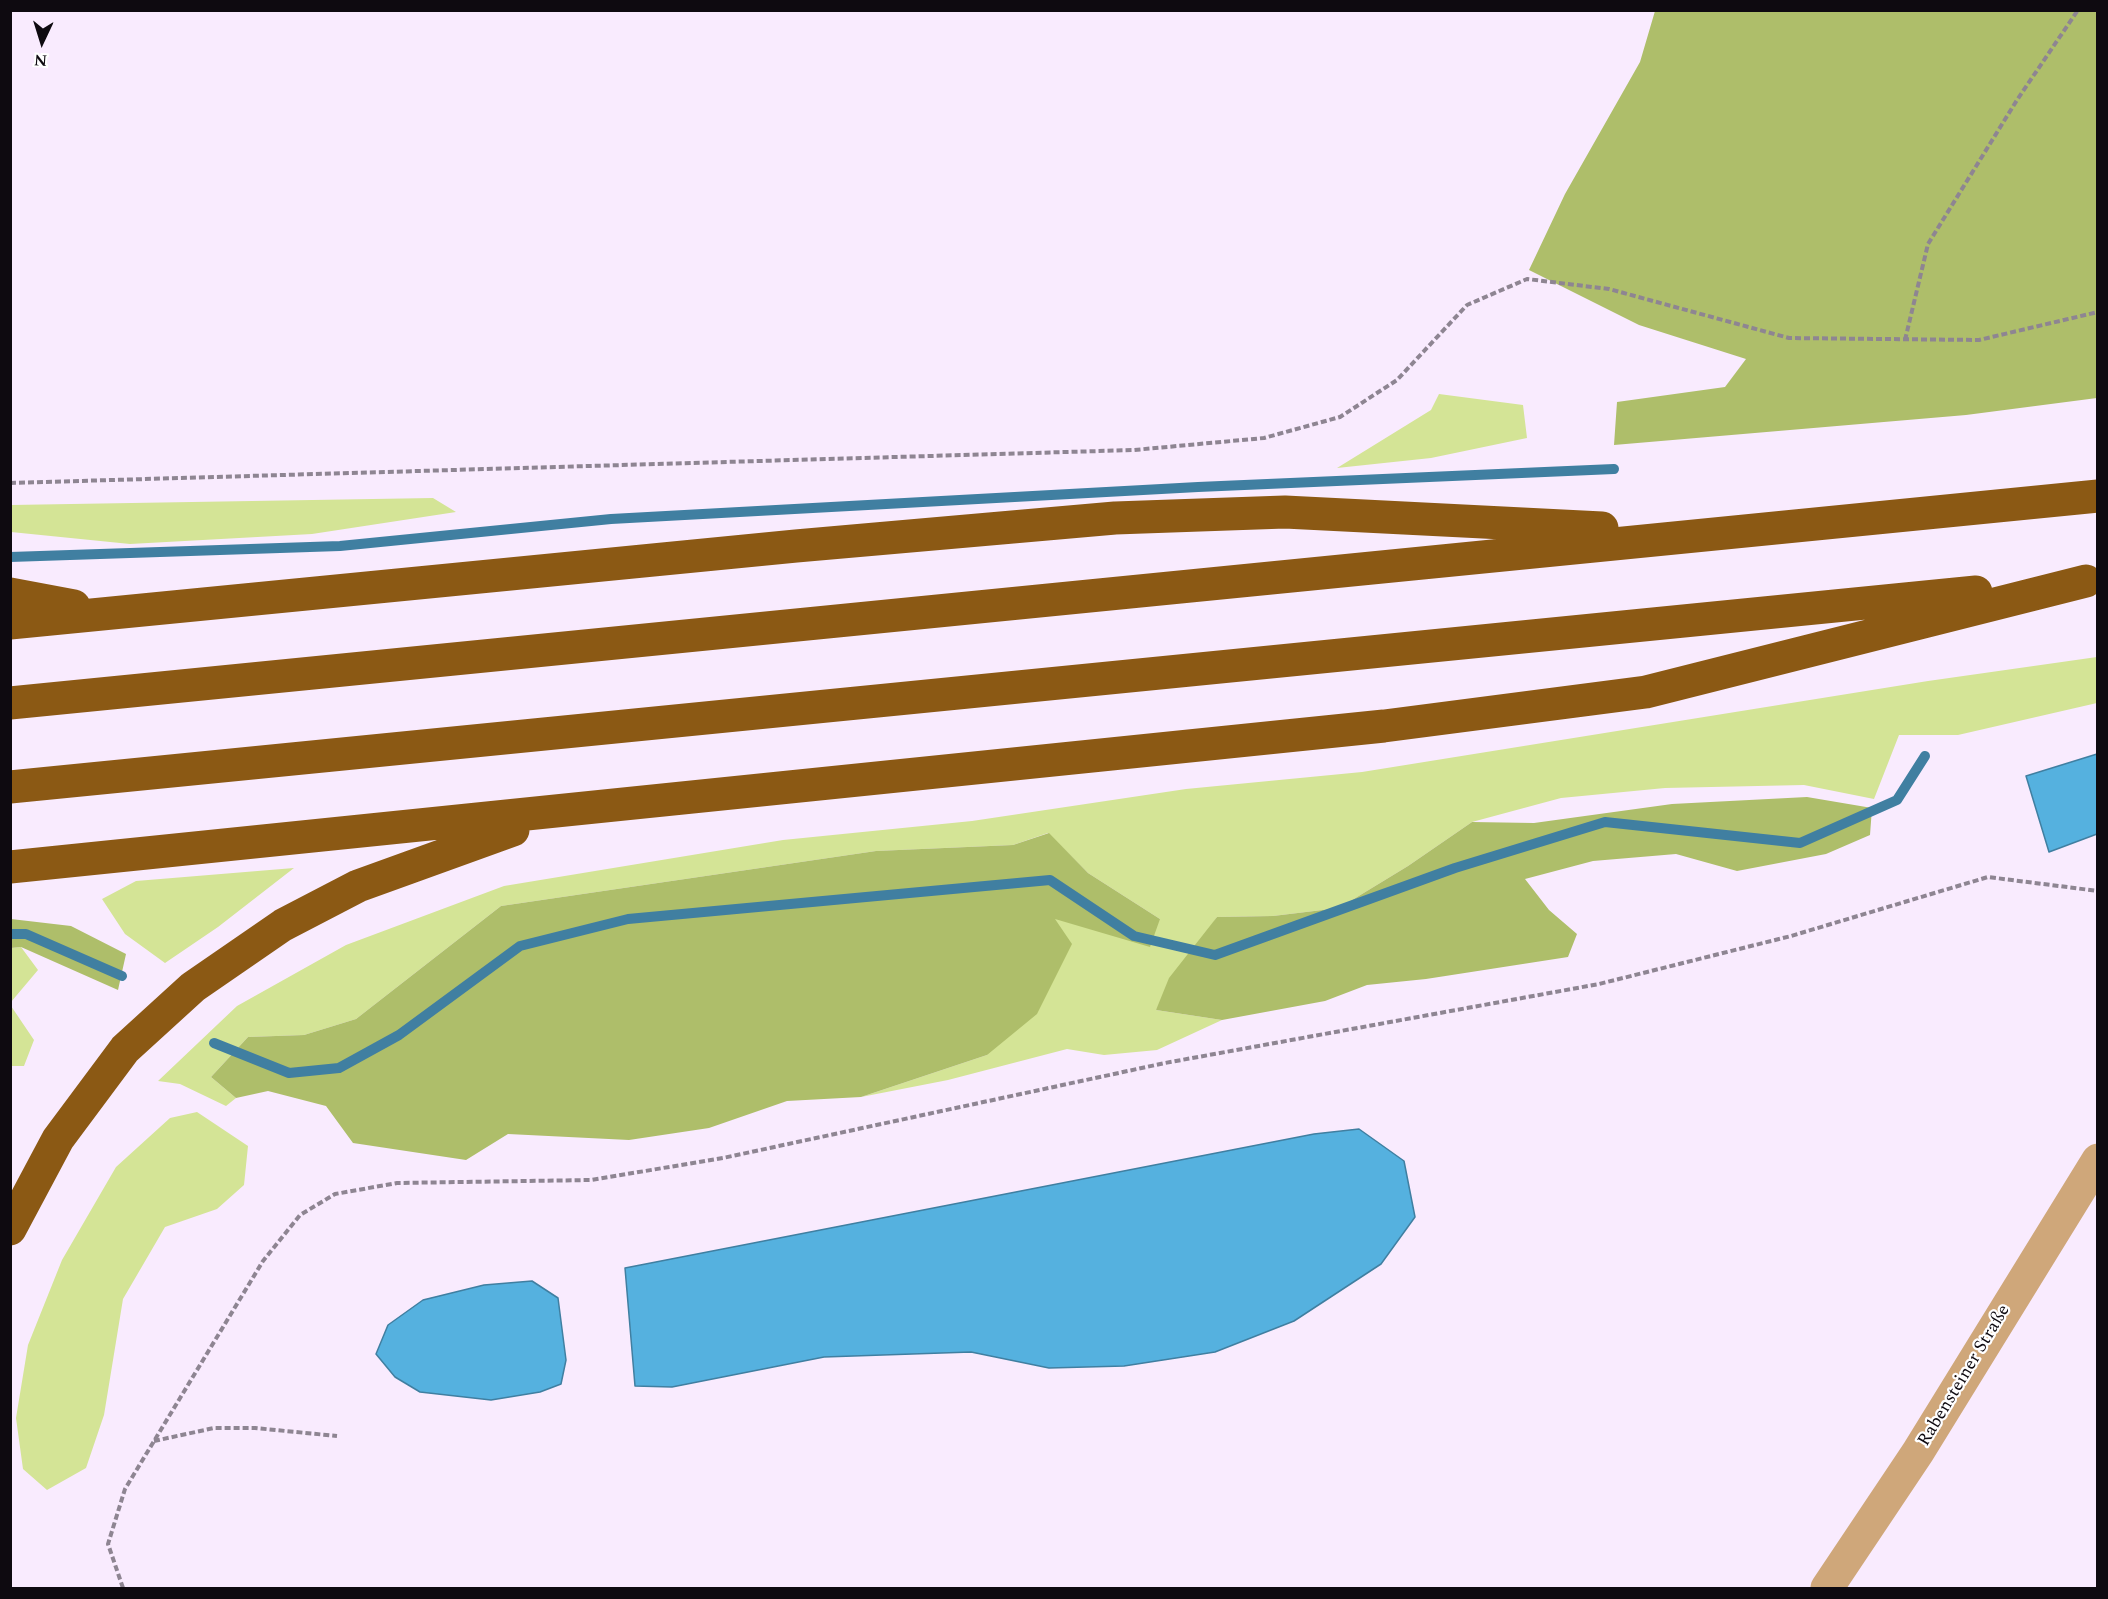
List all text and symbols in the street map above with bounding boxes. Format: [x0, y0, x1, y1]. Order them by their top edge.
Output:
north arrow [12, 12, 72, 72]
text: N [33, 48, 48, 72]
street label: Rabensteiner Straße [1914, 1301, 2016, 1451]

